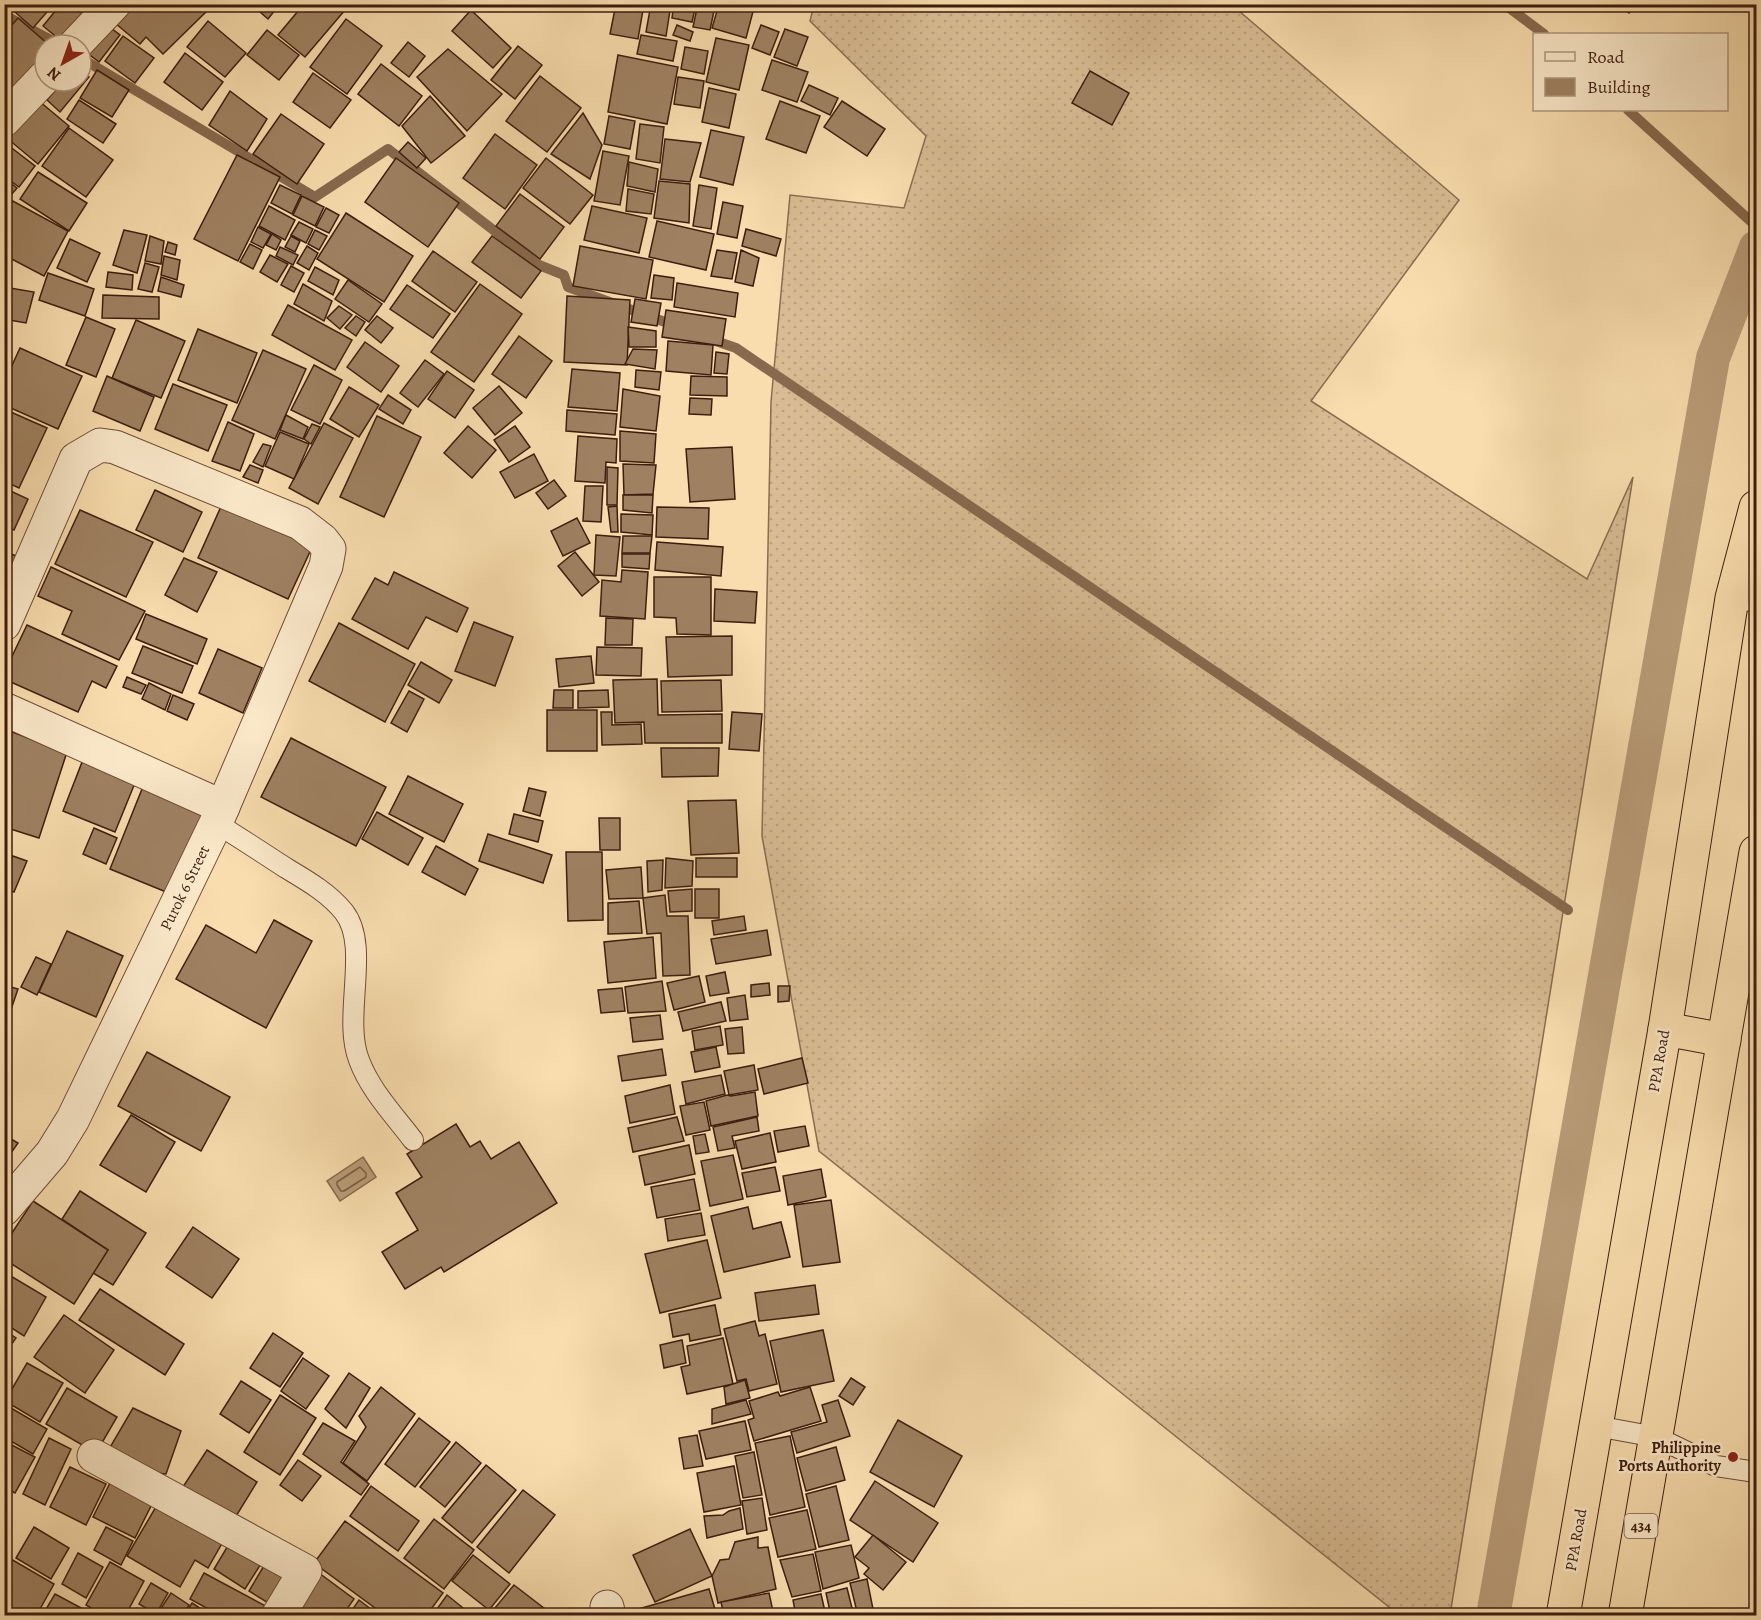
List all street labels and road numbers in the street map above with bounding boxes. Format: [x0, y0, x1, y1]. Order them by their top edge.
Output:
street label: Purok 6 Street [155, 842, 215, 934]
street label: PPA Road [1643, 1028, 1675, 1094]
street label: PPA Road [1560, 1507, 1592, 1573]
road number: 434 [1624, 1514, 1658, 1538]

